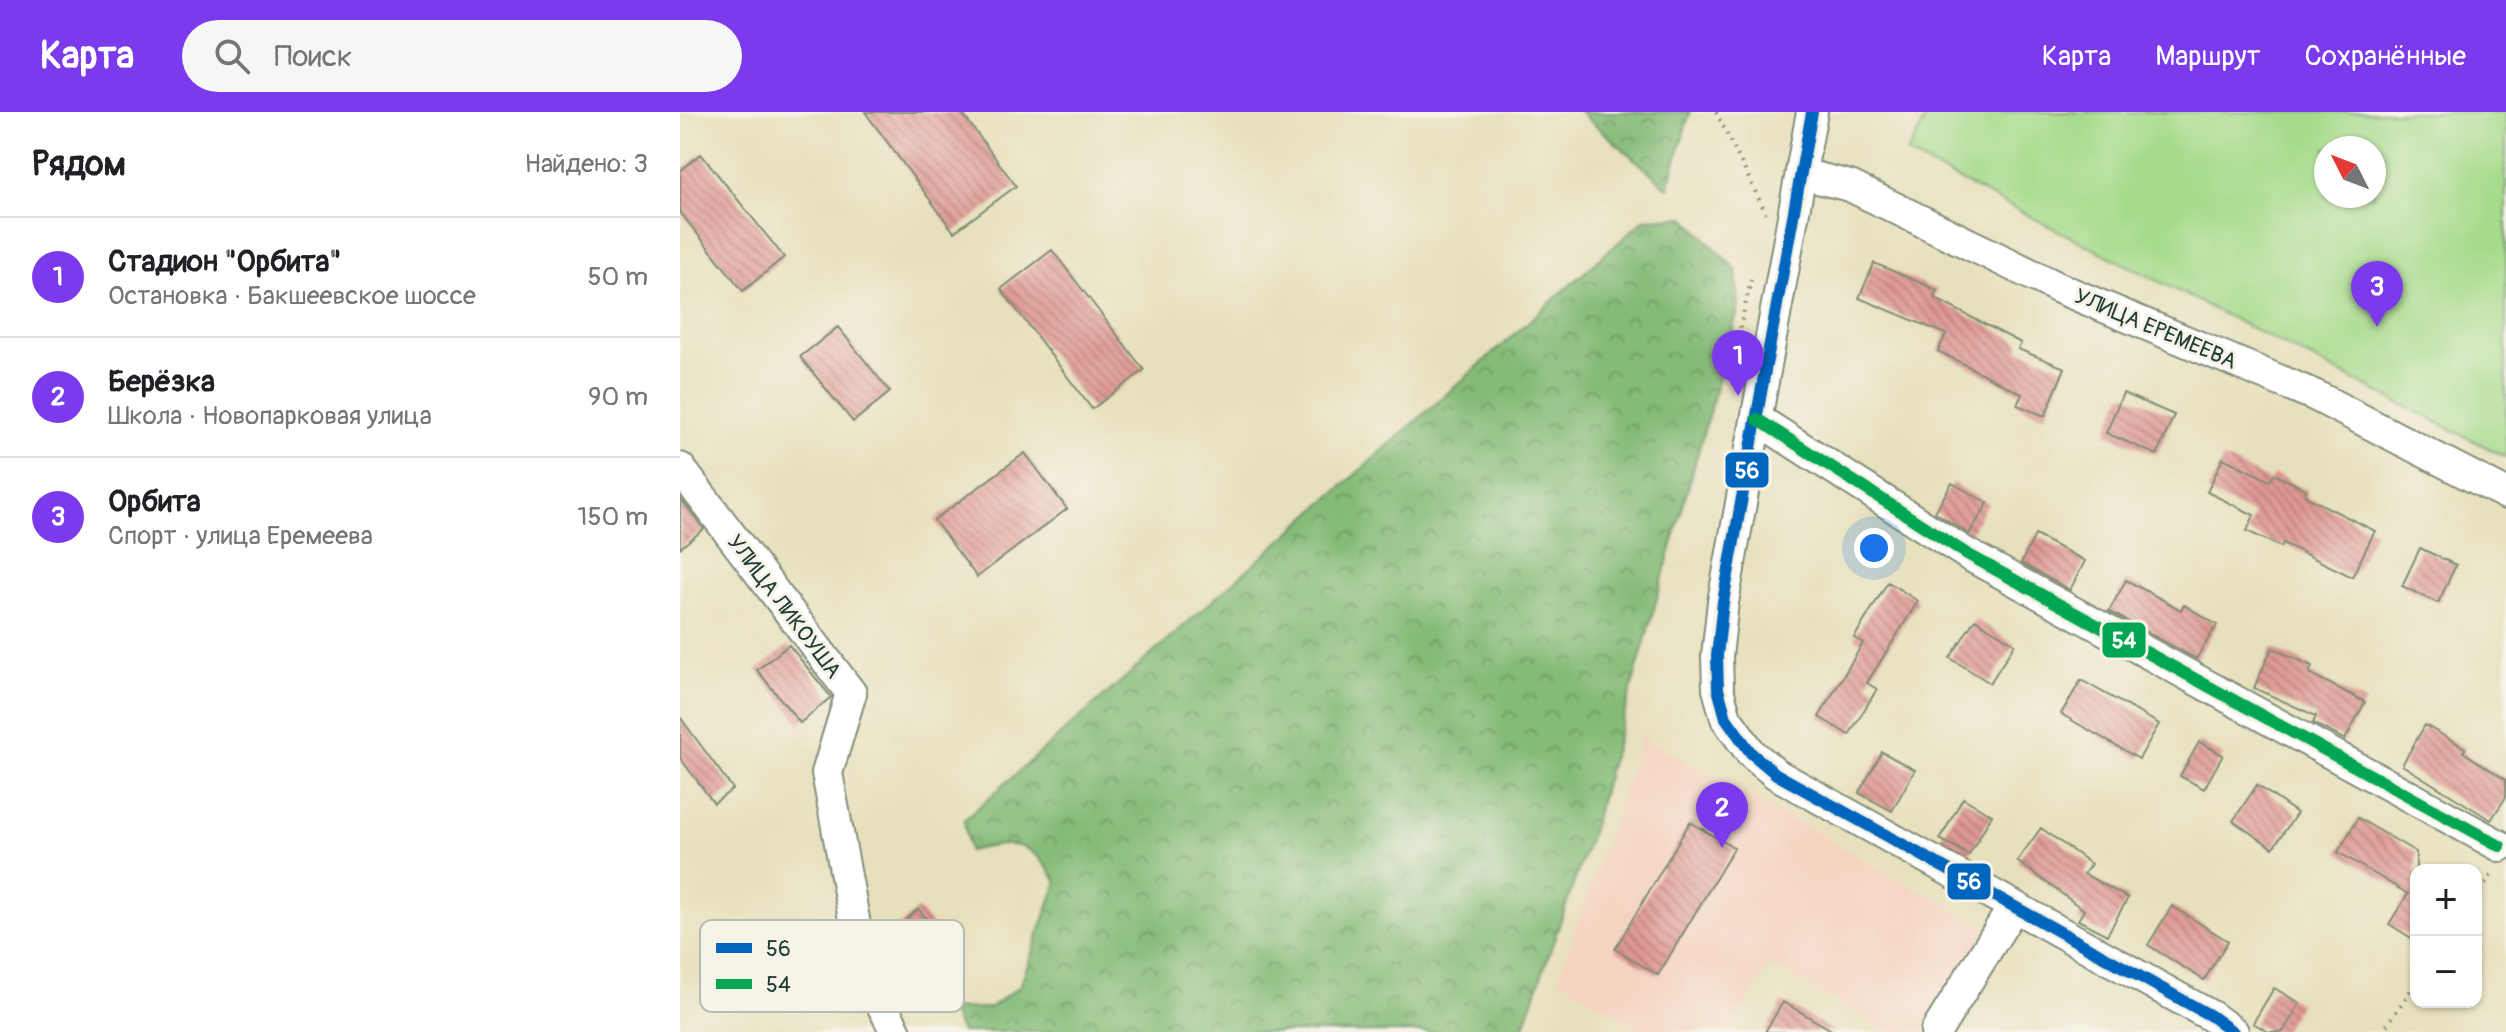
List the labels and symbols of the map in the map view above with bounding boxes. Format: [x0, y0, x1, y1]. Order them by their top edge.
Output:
north arrow [2314, 136, 2386, 208]
pin: 3 [2351, 261, 2403, 327]
street label: УЛИЦА ЕРЕМЕЕВА [2070, 282, 2241, 376]
pin: 1 [1712, 330, 1764, 396]
line badge: 56 [1724, 451, 1770, 489]
text: 56 [1735, 457, 1760, 485]
your location [1854, 528, 1894, 568]
street label: УЛИЦА ЛИКОУША [721, 529, 847, 684]
line badge: 54 [2101, 621, 2147, 659]
text: 54 [2112, 627, 2137, 655]
pin: 2 [1696, 782, 1748, 848]
line badge: 56 [1946, 862, 1992, 901]
text: 56 [1957, 868, 1982, 896]
legend [700, 920, 964, 1012]
text: 56 [766, 935, 791, 963]
text: 54 [766, 971, 791, 999]

